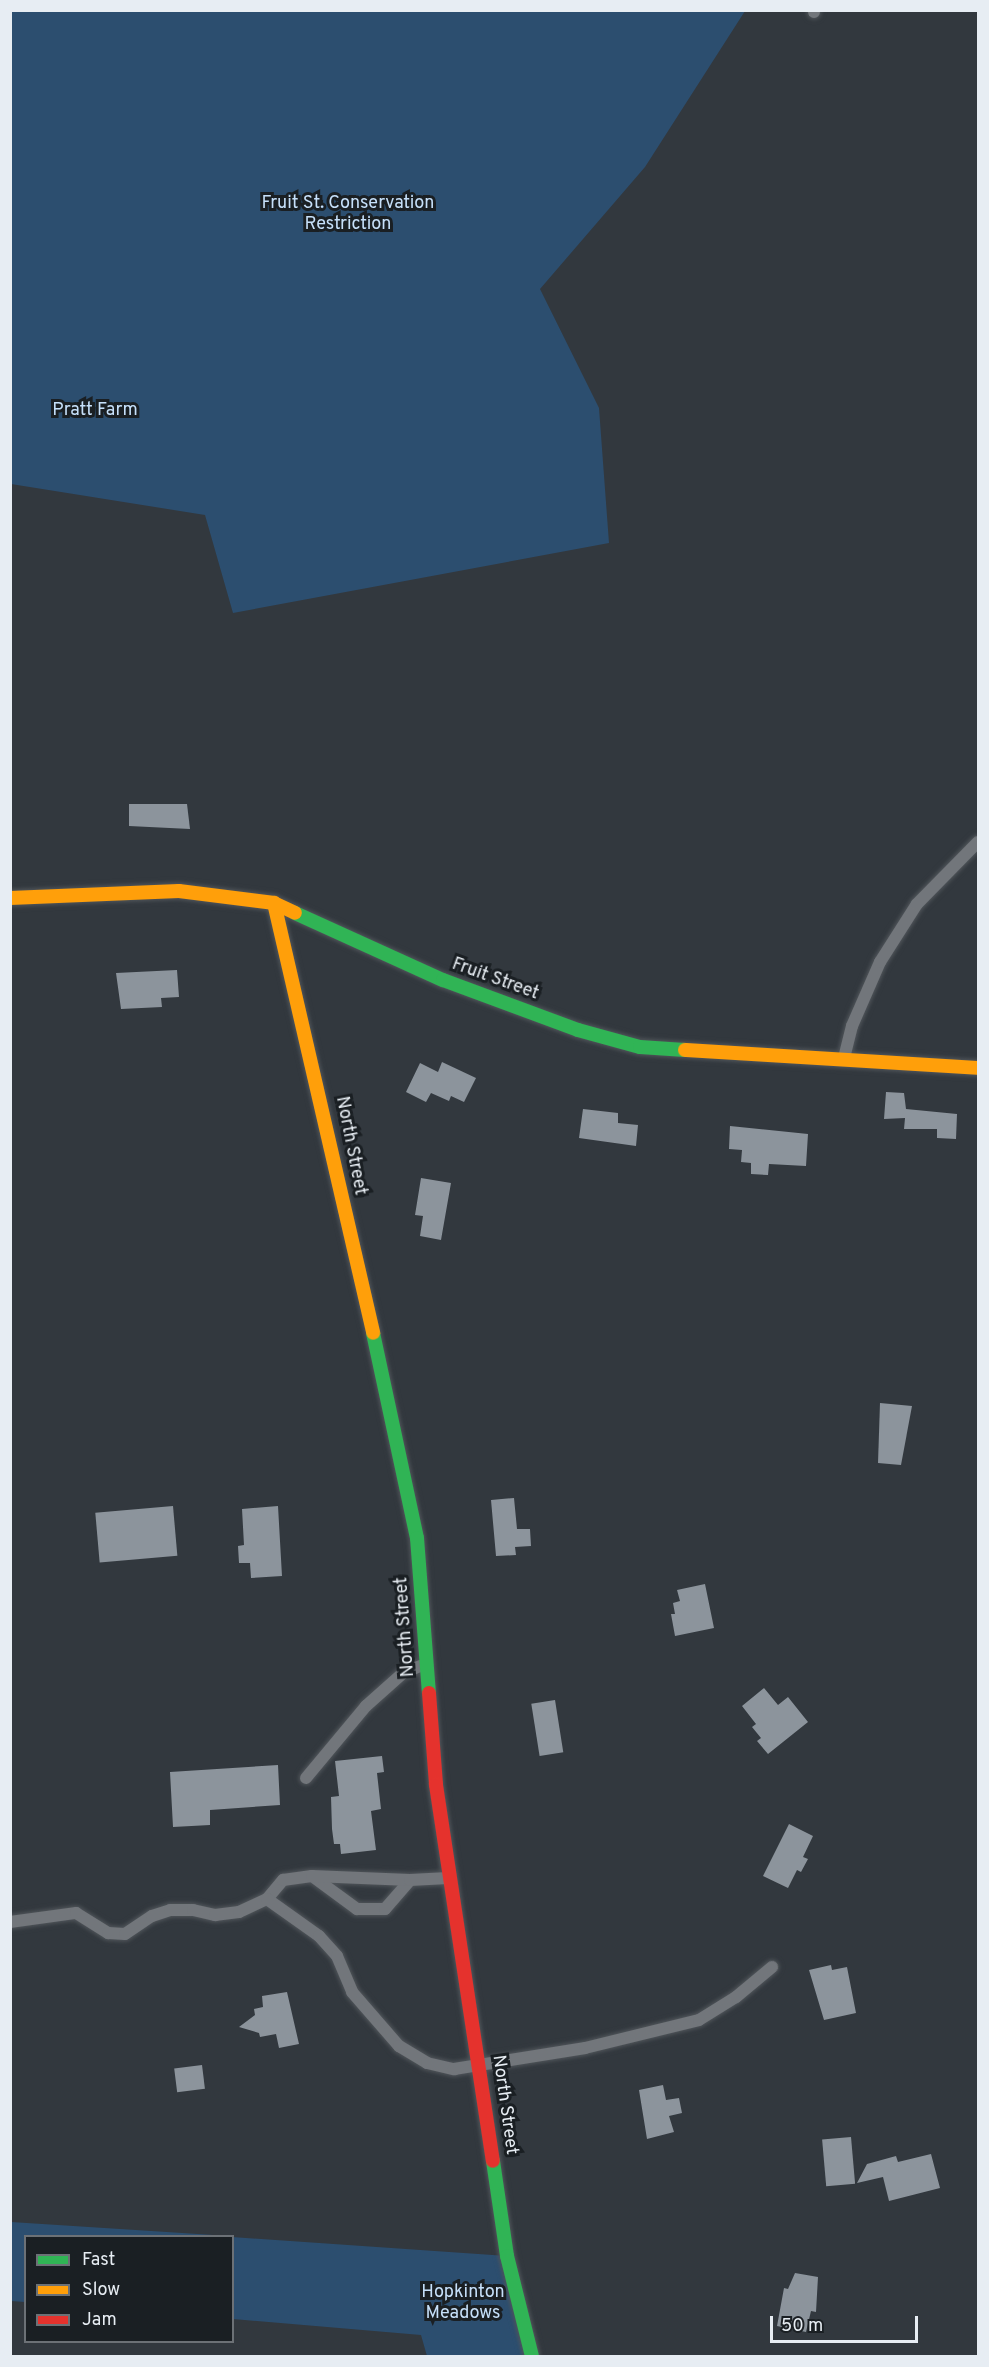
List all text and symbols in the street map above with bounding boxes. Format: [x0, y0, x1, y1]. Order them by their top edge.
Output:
park label: Fruit St. Conservation Restriction [262, 194, 434, 236]
park label: Pratt Farm [52, 400, 138, 422]
street label: Fruit Street [449, 954, 541, 1006]
street label: North Street [330, 1095, 370, 1197]
street label: North Street [392, 1576, 420, 1678]
street label: North Street [486, 2054, 522, 2156]
legend [24, 2235, 234, 2343]
text: Fast [82, 2249, 115, 2272]
text: Slow [82, 2279, 120, 2302]
park label: Hopkinton Meadows [421, 2283, 505, 2326]
scale bar [773, 2304, 922, 2342]
text: Jam [82, 2309, 117, 2332]
text: 50 m [781, 2315, 823, 2338]

